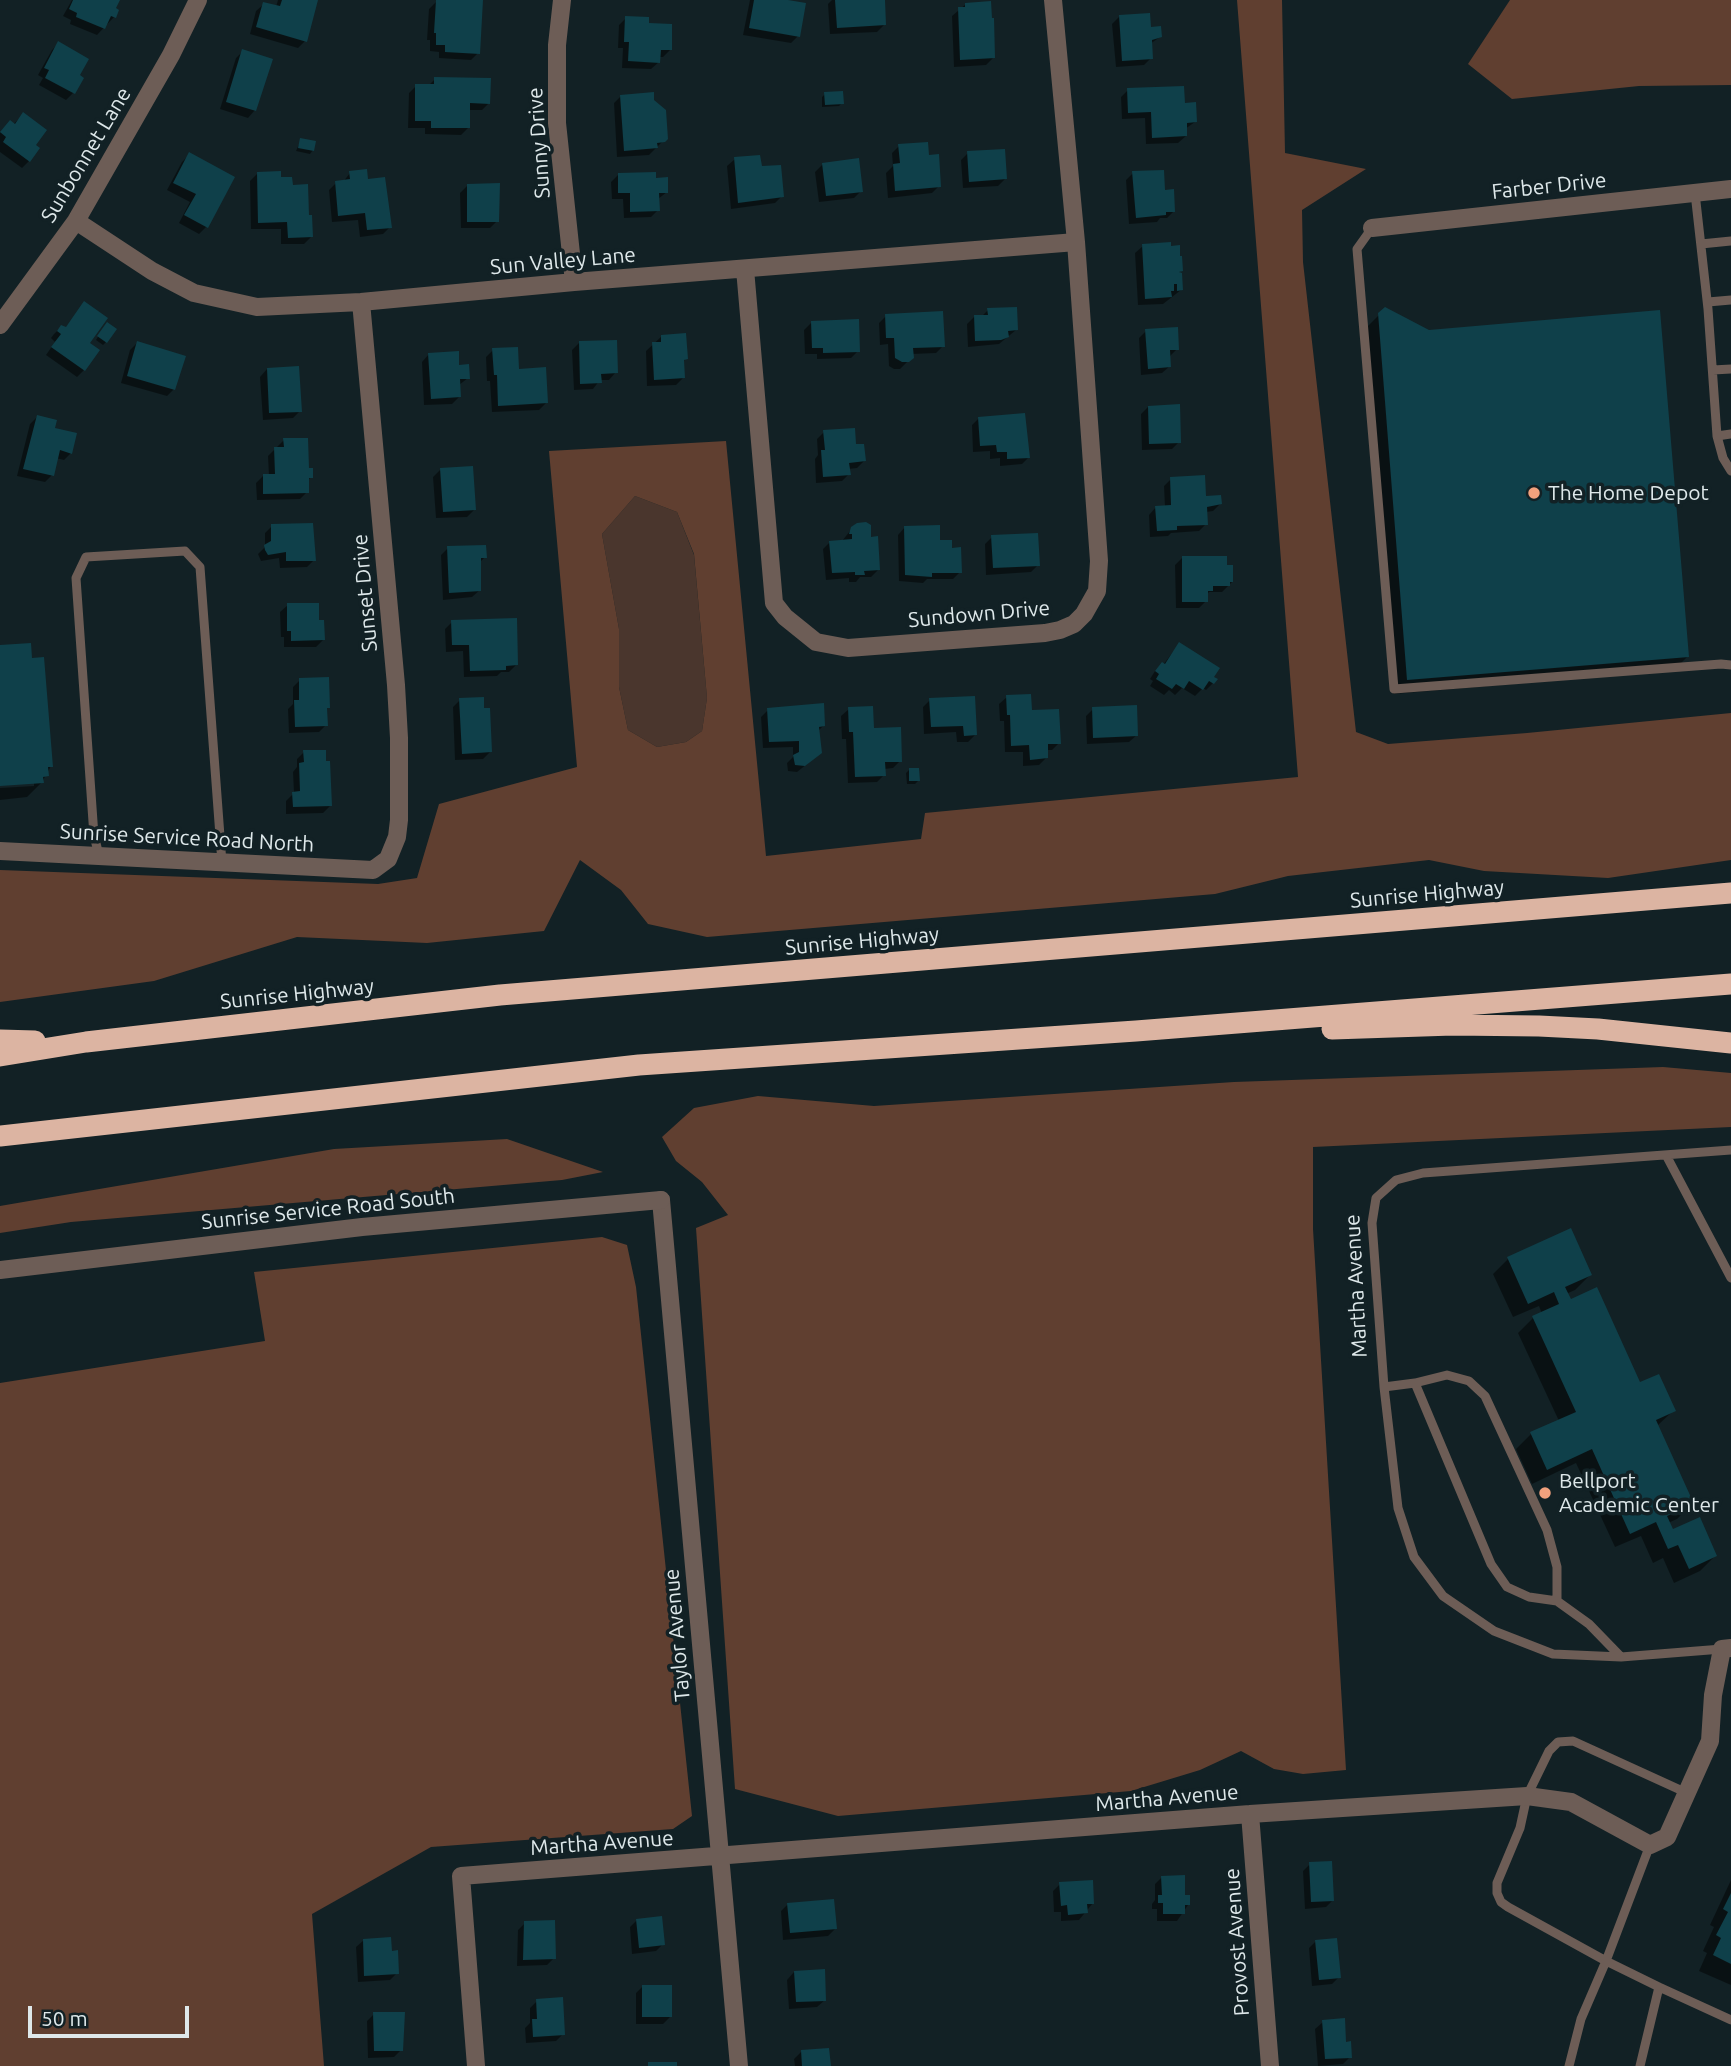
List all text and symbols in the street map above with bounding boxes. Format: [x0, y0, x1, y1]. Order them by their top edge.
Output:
street label: Sunbonnet Lane [36, 83, 136, 227]
street label: Sunny Drive [523, 87, 555, 199]
street label: Farber Drive [1490, 167, 1608, 205]
street label: Sun Valley Lane [489, 242, 637, 280]
place label: The Home Depot [1548, 480, 1709, 506]
marker: The Home Depot [1526, 485, 1542, 501]
street label: Sunset Drive [347, 533, 383, 653]
street label: Sundown Drive [907, 595, 1051, 633]
street label: Sunrise Service Road North [59, 819, 315, 857]
street label: Sunrise Highway [1349, 875, 1505, 913]
street label: Sunrise Highway [784, 922, 940, 960]
street label: Sunrise Highway [219, 973, 375, 1015]
street label: Sunrise Service Road South [200, 1183, 456, 1235]
street label: Martha Avenue [1340, 1214, 1372, 1358]
place label: Bellport Academic Center [1559, 1468, 1719, 1518]
marker: Bellport Academic Center [1537, 1485, 1553, 1501]
street label: Taylor Avenue [659, 1568, 695, 1702]
street label: Martha Avenue [1094, 1779, 1240, 1817]
street label: Martha Avenue [529, 1825, 675, 1861]
street label: Provost Avenue [1219, 1867, 1255, 2017]
scale bar [32, 1993, 192, 2037]
text: 50 m [41, 2006, 88, 2030]

